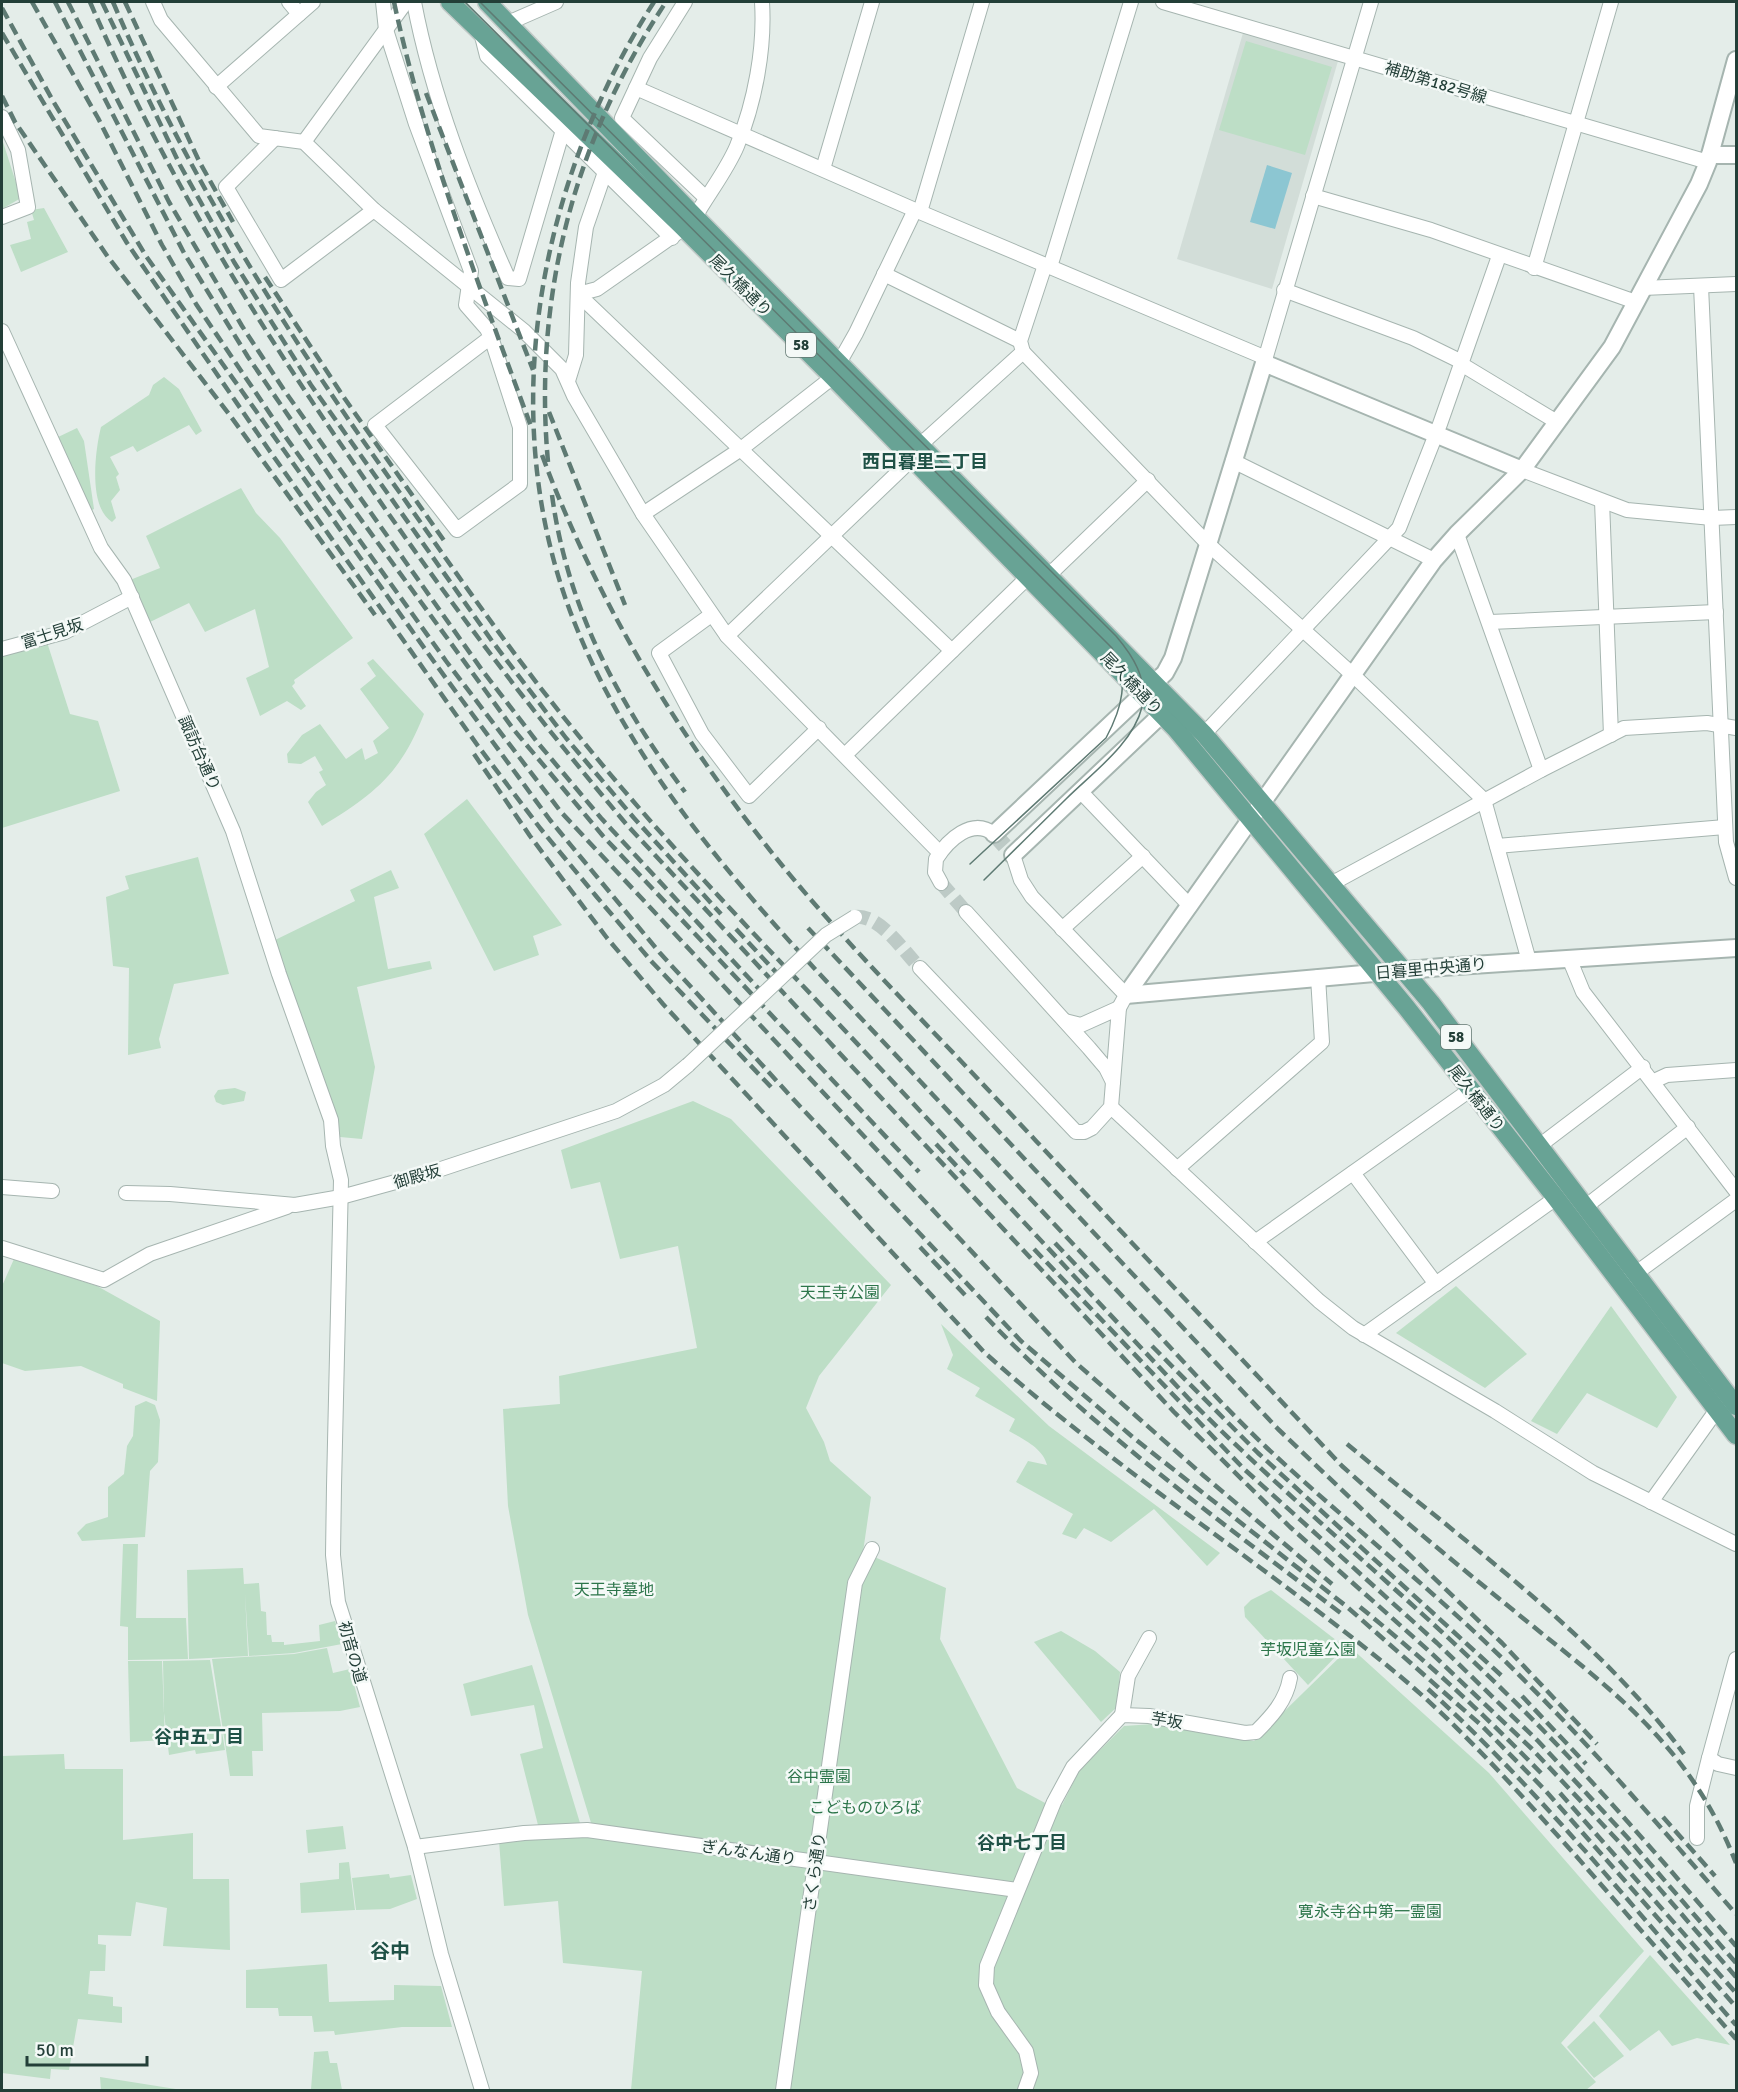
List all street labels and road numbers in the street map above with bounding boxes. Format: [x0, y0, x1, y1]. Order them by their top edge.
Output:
street label: 補助第182号線 [1382, 58, 1489, 108]
street label: 尾久橋通り [705, 250, 776, 321]
road number: 58 [786, 333, 816, 357]
street label: 富士見坂 [19, 615, 86, 653]
street label: 尾久橋通り [1096, 648, 1166, 719]
street label: 諏訪台通り [174, 713, 224, 794]
street label: 日暮里中央通り [1374, 954, 1488, 984]
road number: 58 [1441, 1025, 1471, 1049]
street label: 尾久橋通り [1444, 1061, 1509, 1136]
street label: 御殿坂 [391, 1161, 443, 1193]
street label: 初音の道 [334, 1619, 370, 1686]
street label: 芋坂 [1149, 1709, 1184, 1733]
street label: さくら通り [800, 1831, 830, 1913]
street label: ぎんなん通り [700, 1836, 798, 1870]

